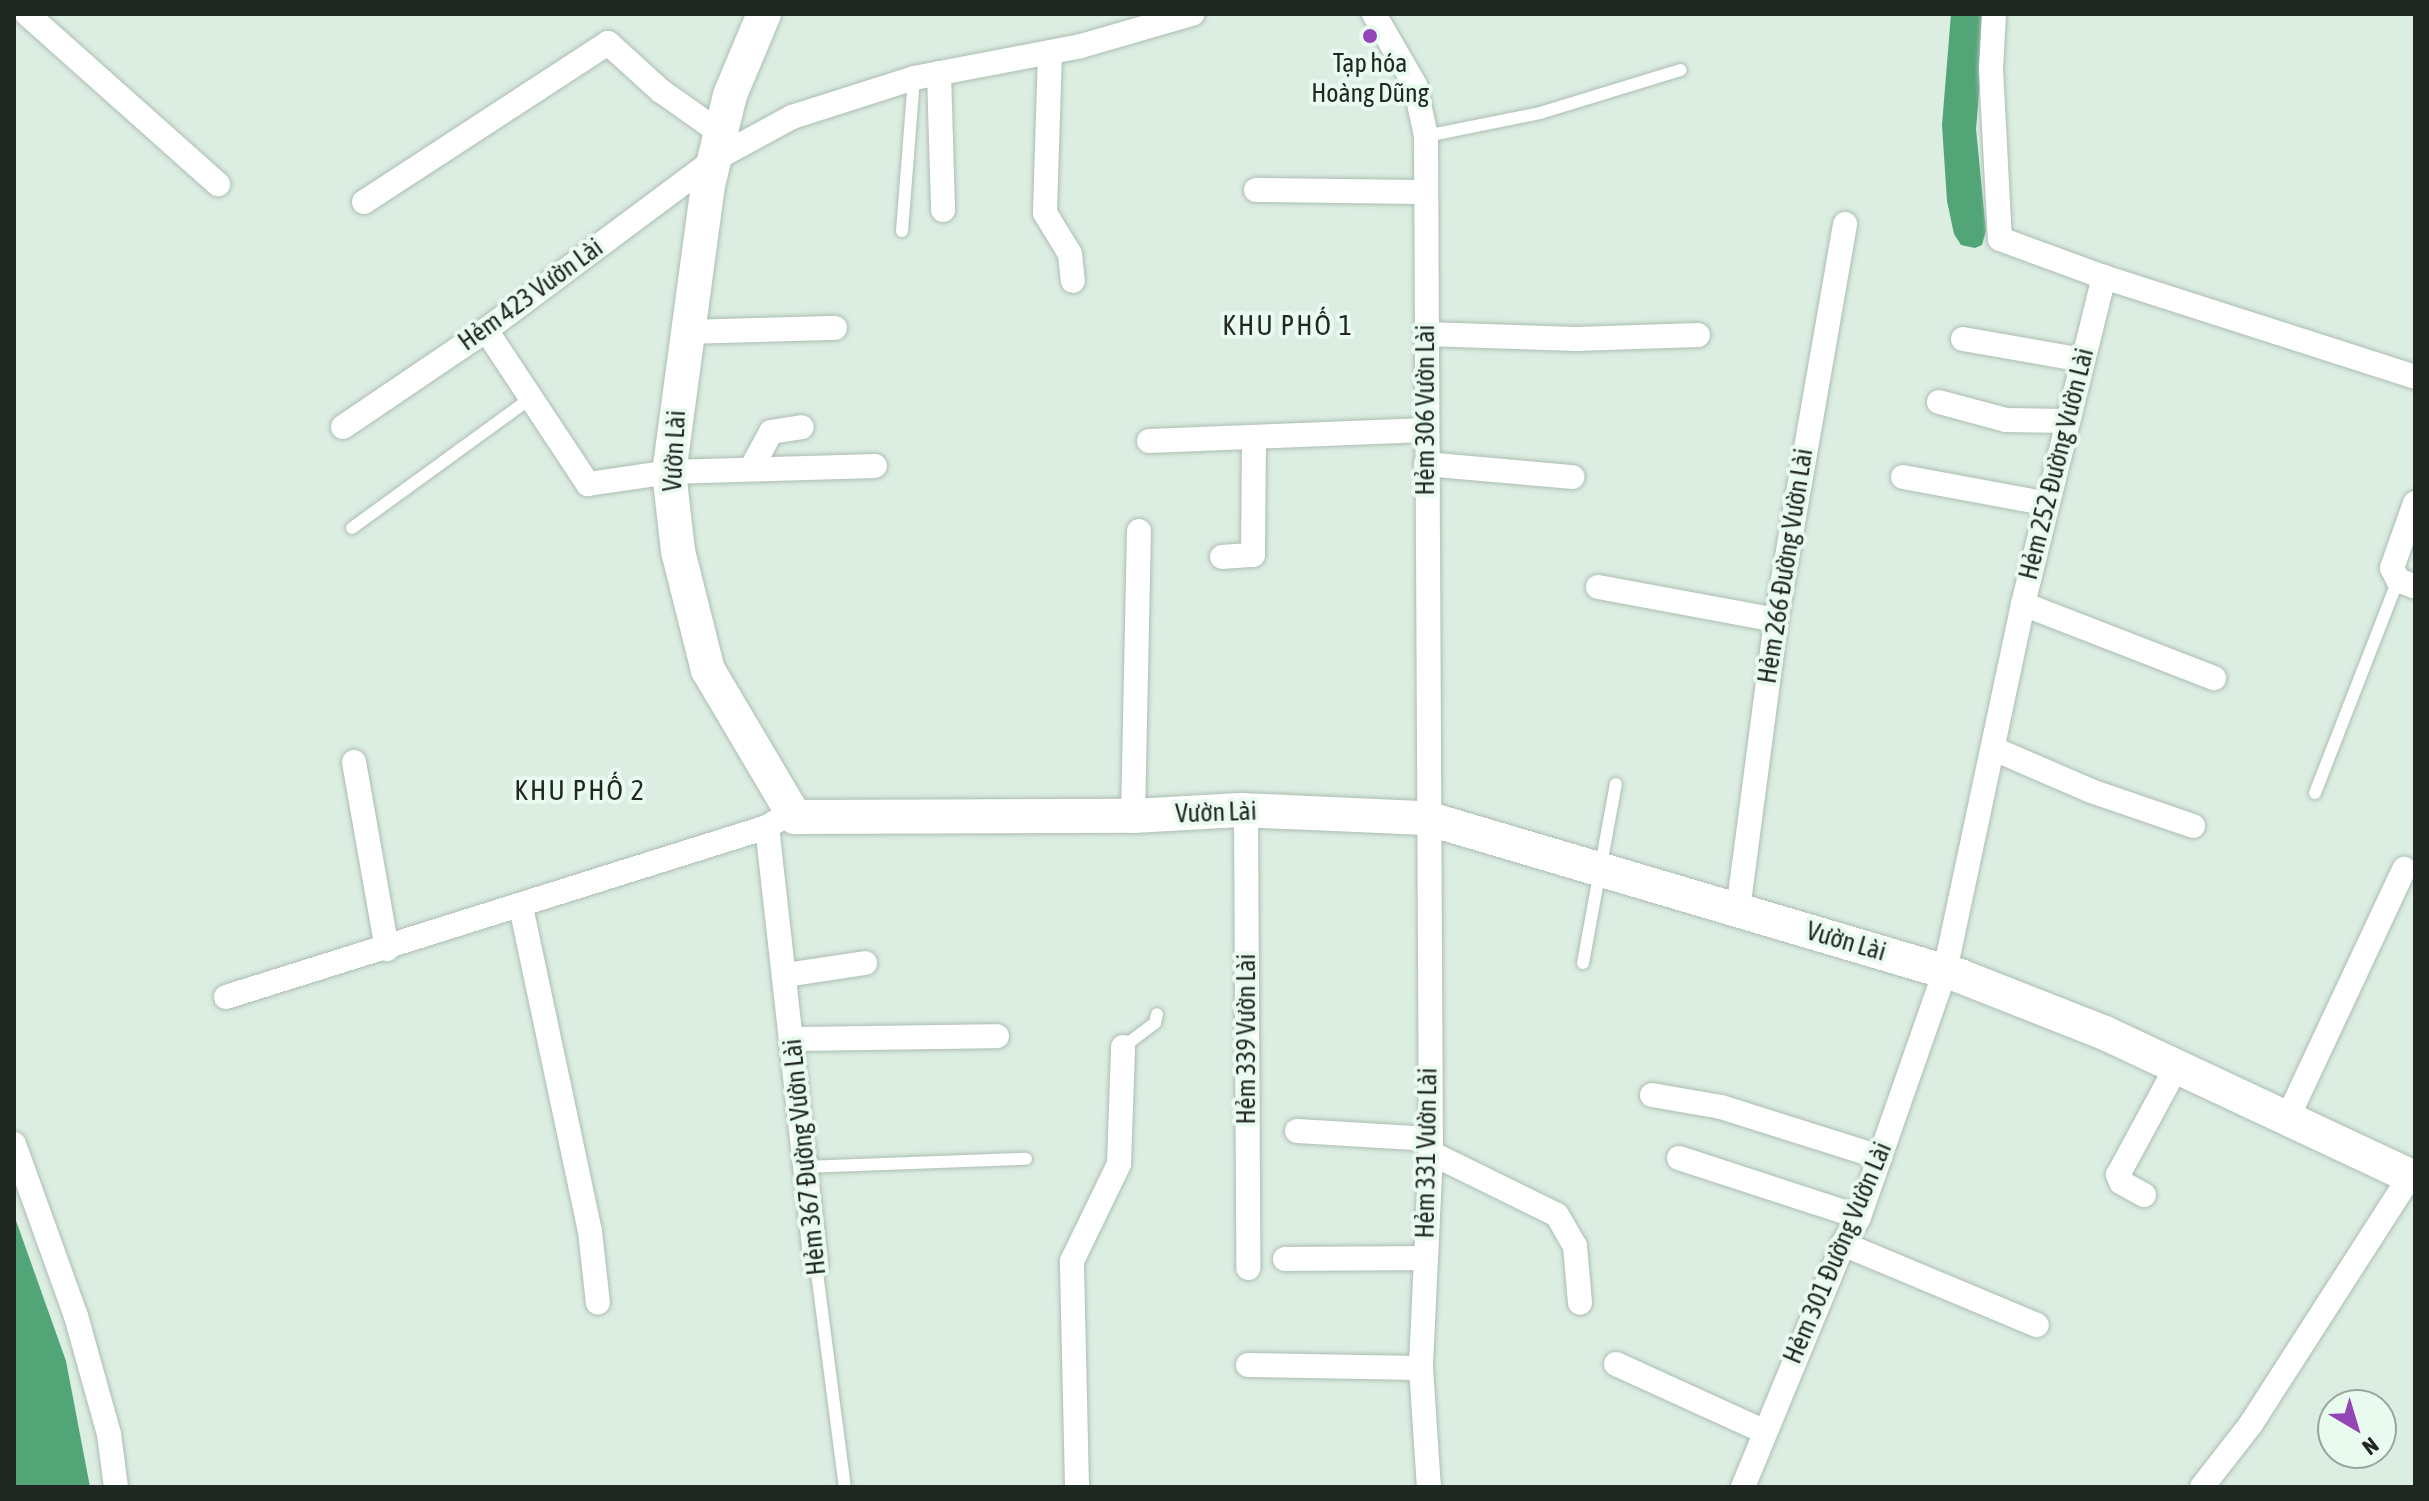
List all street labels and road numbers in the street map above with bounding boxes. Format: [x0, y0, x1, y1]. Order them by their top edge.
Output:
street label: Hẻm 423 Vườn Lài [453, 232, 609, 358]
street label: Hẻm 306 Vườn Lài [1410, 325, 1442, 495]
street label: Hẻm 252 Đường Vườn Lài [2013, 345, 2101, 583]
street label: Vườn Lài [657, 410, 693, 492]
street label: Hẻm 266 Đường Vườn Lài [1752, 446, 1820, 686]
street label: Vườn Lài [1175, 796, 1257, 830]
street label: Vườn Lài [1803, 916, 1889, 968]
street label: Hẻm 339 Vườn Lài [1231, 954, 1263, 1124]
street label: Hẻm 367 Đường Vườn Lài [777, 1037, 833, 1277]
street label: Hẻm 331 Vườn Lài [1410, 1067, 1444, 1239]
street label: Hẻm 301 Đường Vườn Lài [1777, 1138, 1899, 1368]

